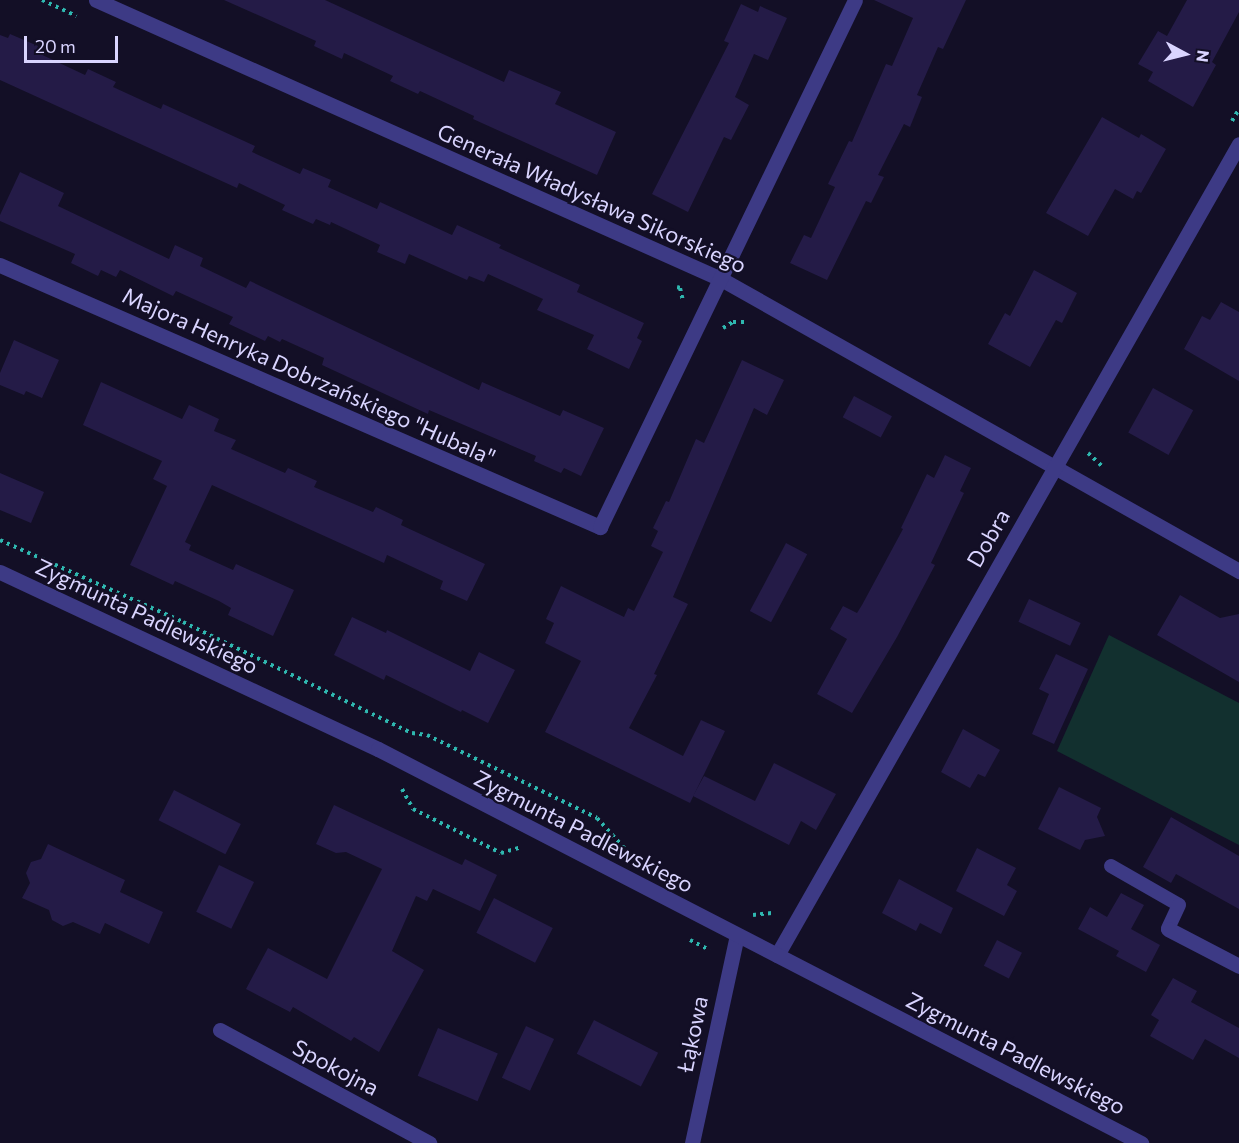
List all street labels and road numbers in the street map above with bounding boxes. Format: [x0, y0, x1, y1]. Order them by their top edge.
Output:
street label: Generała Władysława Sikorskiego [434, 118, 750, 278]
street label: Majora Henryka Dobrzańskiego "Hubala" [119, 282, 499, 470]
street label: Dobra [961, 504, 1015, 572]
street label: Zygmunta Padlewskiego [32, 553, 262, 679]
street label: Zygmunta Padlewskiego [470, 764, 698, 898]
street label: Zygmunta Padlewskiego [902, 986, 1130, 1120]
street label: Łąkowa [671, 993, 713, 1075]
street label: Spokojna [289, 1033, 383, 1101]

